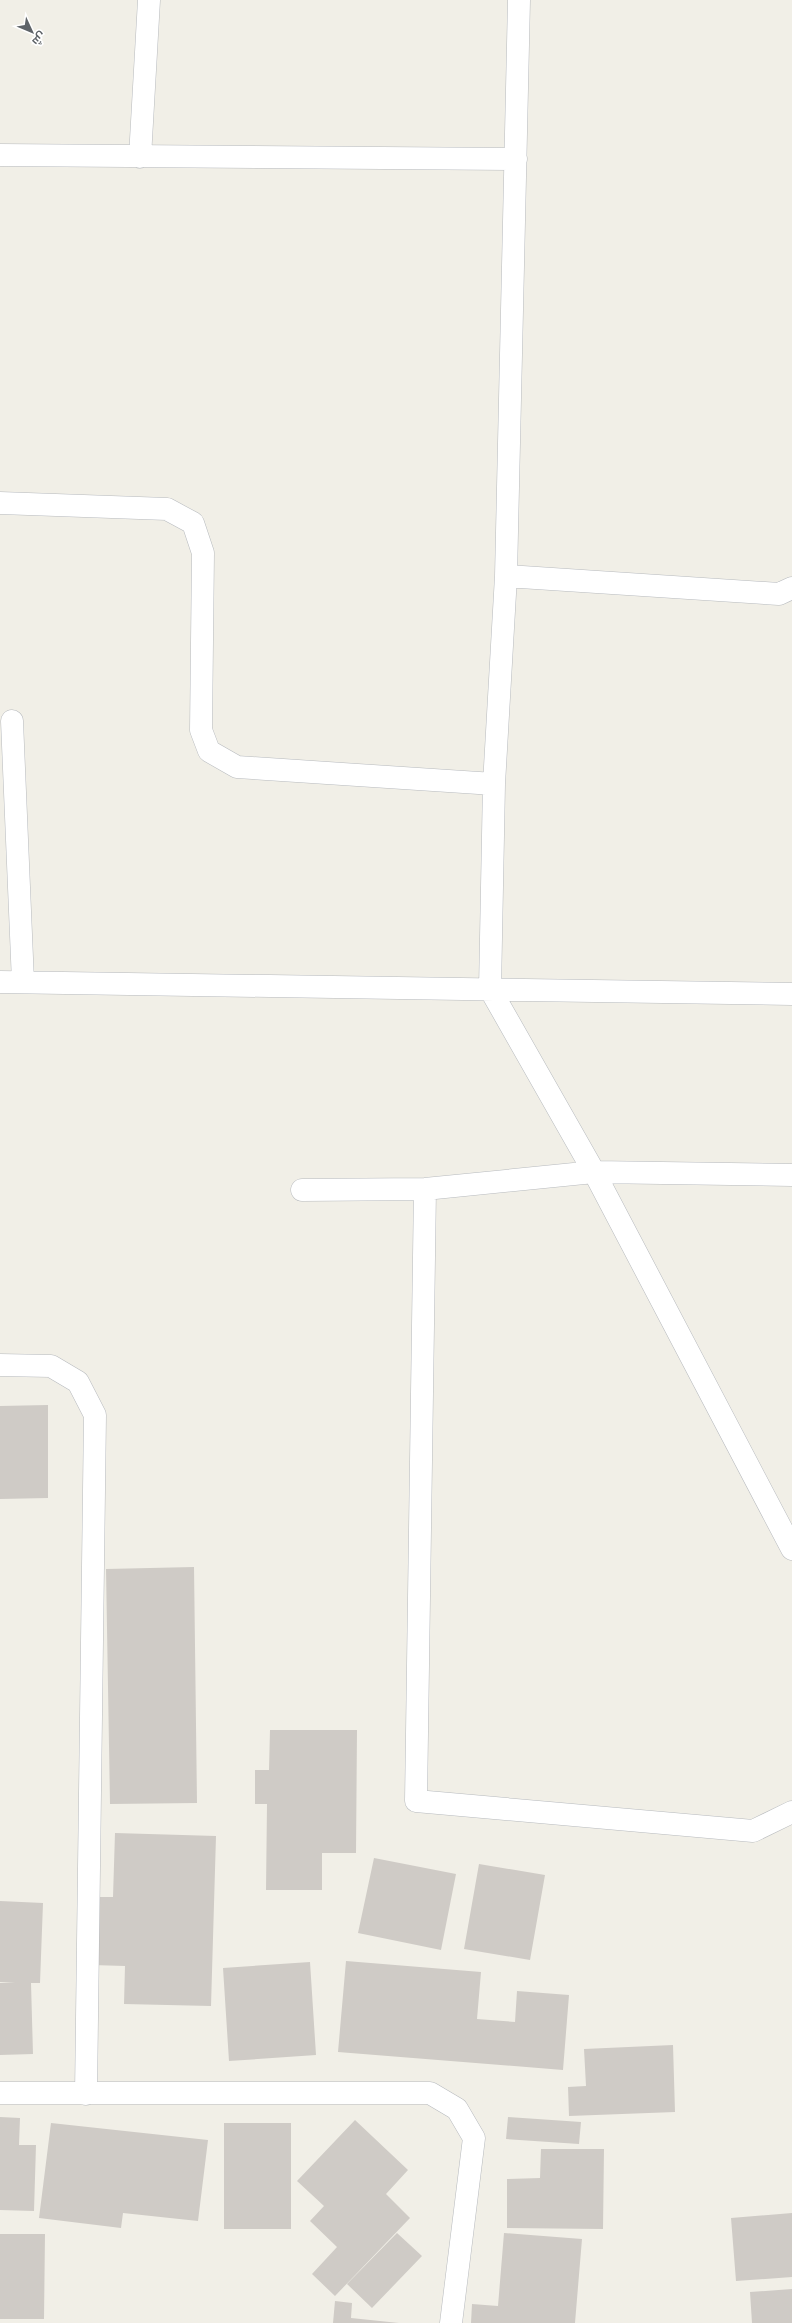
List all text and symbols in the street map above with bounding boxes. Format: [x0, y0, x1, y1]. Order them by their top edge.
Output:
north arrow [12, 12, 52, 52]
text: ش [29, 29, 48, 48]

